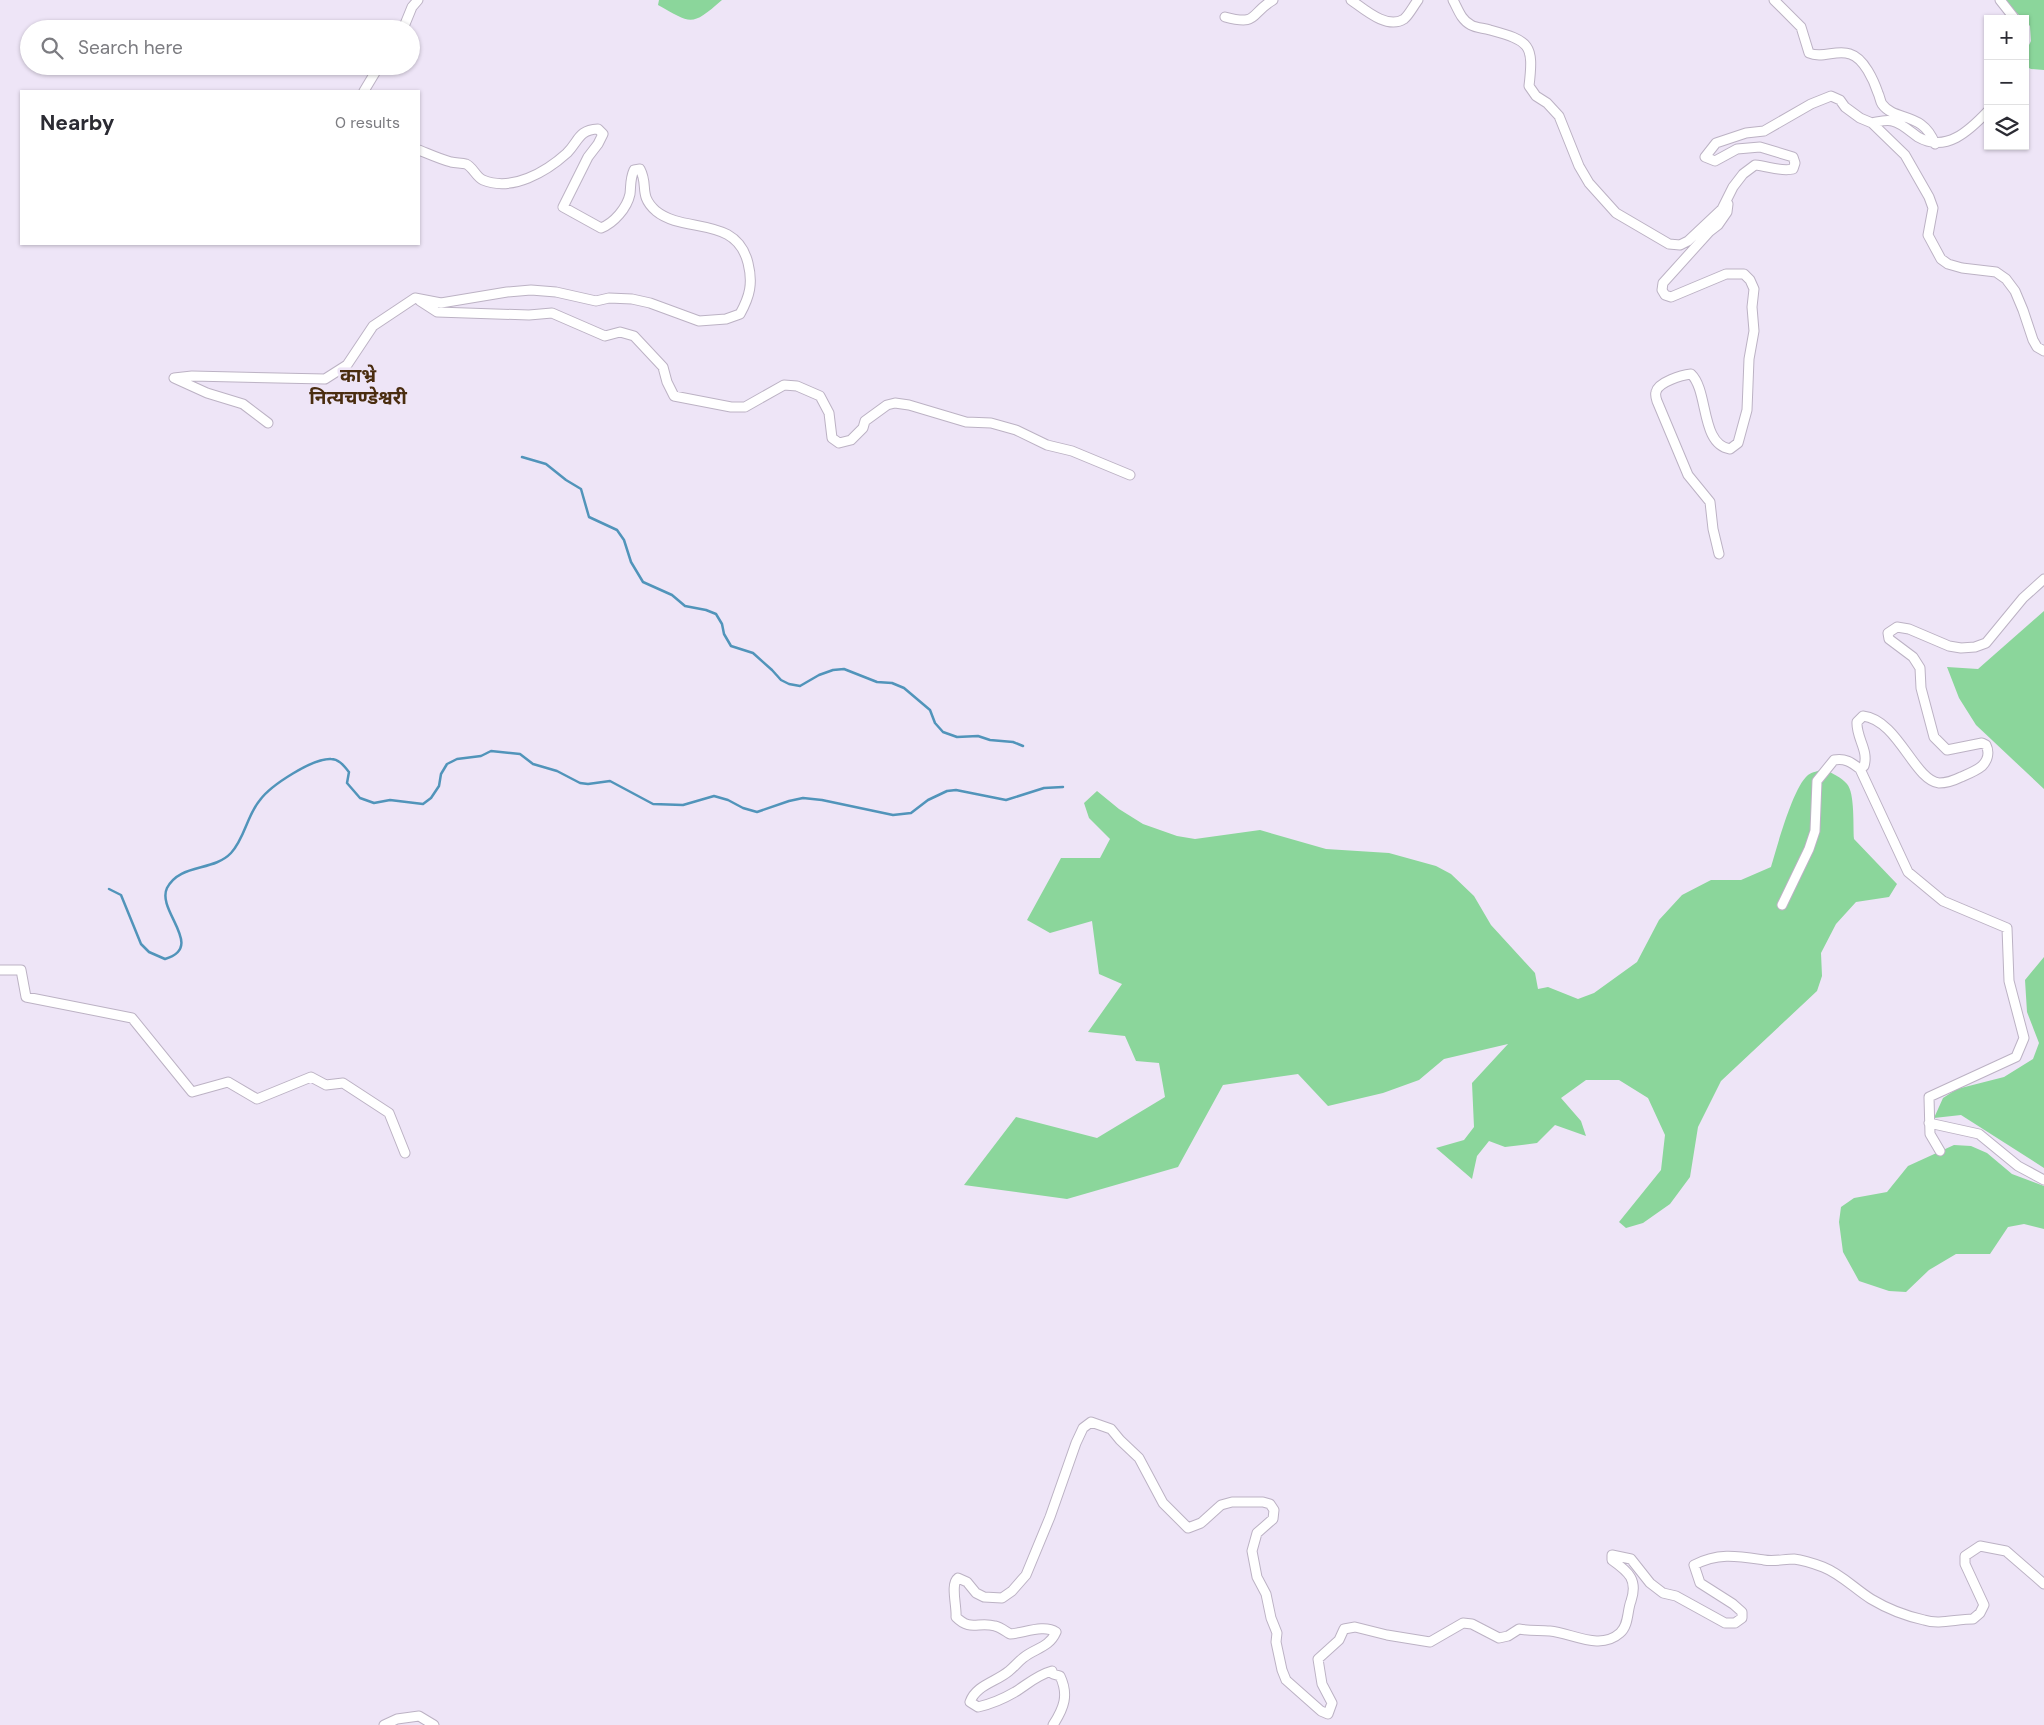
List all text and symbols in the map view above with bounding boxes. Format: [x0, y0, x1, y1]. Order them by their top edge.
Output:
map controls [1984, 15, 2029, 150]
button: + [1984, 15, 2029, 60]
search box [20, 20, 420, 75]
icon: search [38, 34, 66, 62]
text: Search here [78, 35, 183, 60]
button: − [1984, 60, 2029, 105]
button: layers [1984, 105, 2029, 150]
text: Nearby [40, 109, 114, 137]
text: 0 results [335, 112, 400, 133]
district label: काभ्रे नित्यचण्डेश्वरी [309, 363, 407, 410]

